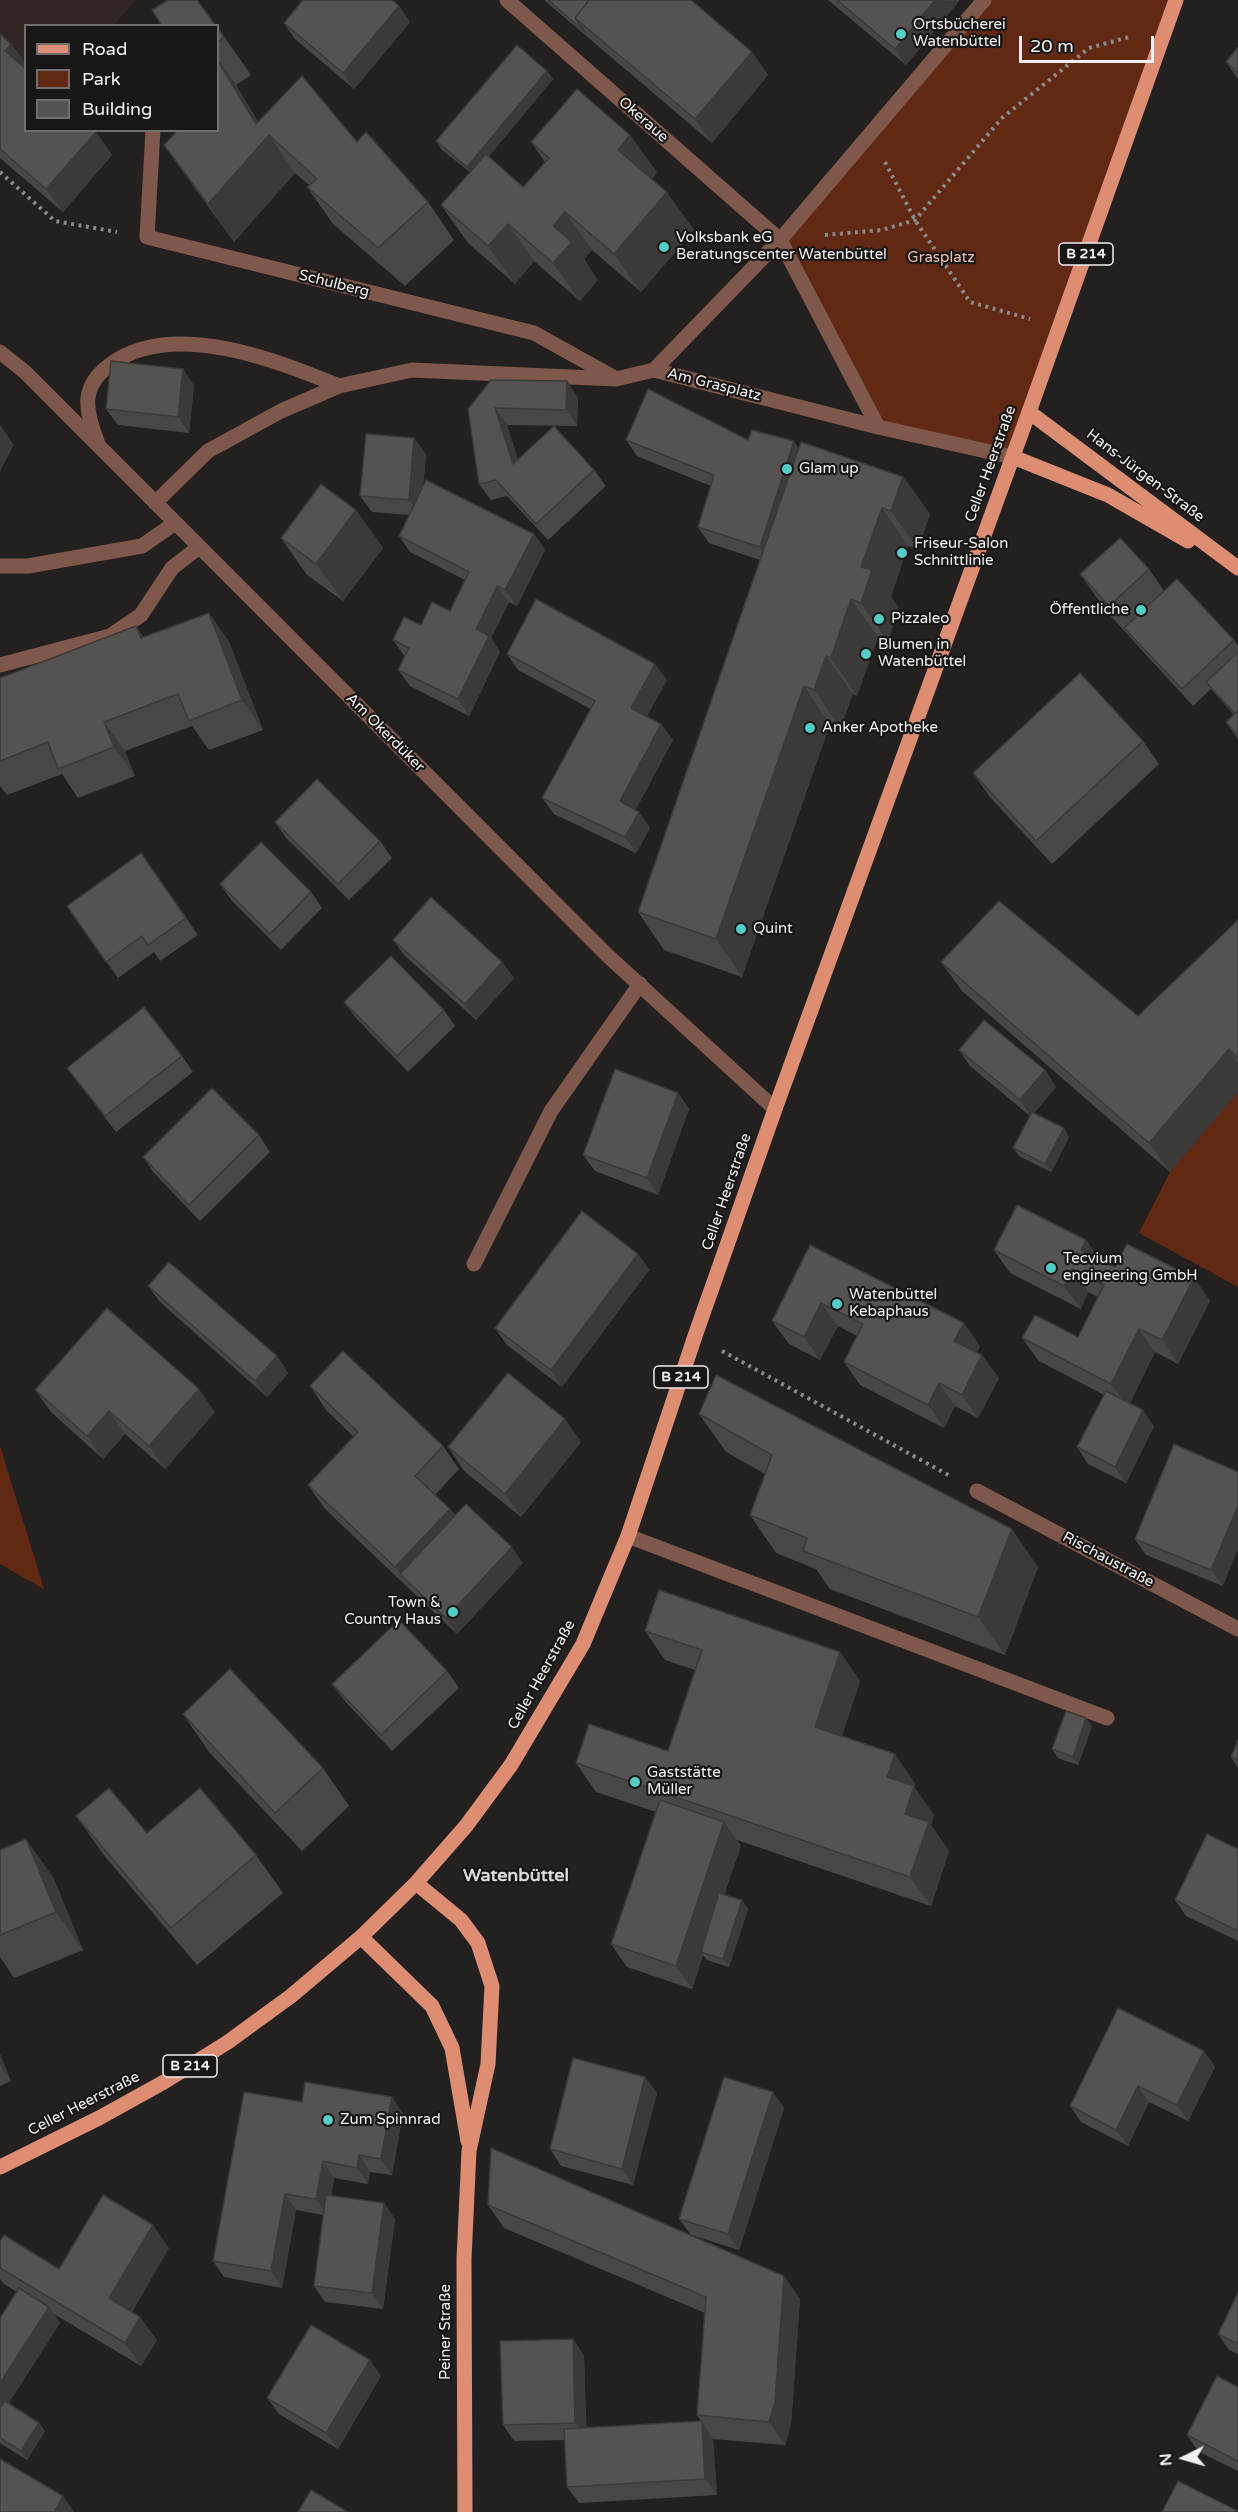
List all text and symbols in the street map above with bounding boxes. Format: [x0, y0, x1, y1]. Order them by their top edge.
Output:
place label: Ortsbücherei Watenbüttel [913, 16, 1006, 51]
legend [24, 24, 219, 132]
scale bar [1022, 24, 1157, 62]
marker: Ortsbücherei Watenbüttel [894, 27, 908, 41]
text: 20 m [1030, 35, 1074, 57]
text: Road [82, 38, 127, 60]
text: Park [82, 68, 120, 90]
street label: Okeraue [614, 93, 672, 147]
text: Building [82, 98, 152, 120]
place label: Volksbank eG Beratungscenter Watenbüttel [676, 229, 887, 264]
marker: Volksbank eG Beratungscenter Watenbüttel [657, 240, 671, 254]
road number: B 214 [1059, 243, 1113, 265]
park label: Grasplatz [907, 249, 975, 267]
street label: Schulberg [297, 267, 371, 301]
street label: Am Grasplatz [665, 365, 763, 405]
street label: Celler Heerstraße [962, 403, 1020, 525]
street label: Hans-Jürgen-Straße [1082, 426, 1208, 526]
place label: Glam up [799, 460, 859, 478]
marker: Glam up [780, 462, 794, 476]
place label: Friseur-Salon Schnittlinie [914, 535, 1008, 570]
marker: Friseur-Salon Schnittlinie [895, 546, 909, 560]
place label: Öffentliche [1049, 601, 1129, 619]
marker: Öffentliche [1134, 603, 1148, 617]
place label: Pizzaleo [891, 610, 949, 628]
marker: Pizzaleo [872, 612, 886, 626]
place label: Blumen in Watenbüttel [878, 636, 966, 671]
marker: Blumen in Watenbüttel [859, 647, 873, 661]
street label: Am Okerdüker [342, 690, 428, 776]
place label: Anker Apotheke [822, 719, 938, 737]
marker: Anker Apotheke [803, 721, 817, 735]
place label: Quint [753, 920, 793, 938]
marker: Quint [734, 922, 748, 936]
street label: Celler Heerstraße [699, 1131, 755, 1253]
place label: Tecvium engineering GmbH [1063, 1250, 1198, 1285]
marker: Tecvium engineering GmbH [1044, 1261, 1058, 1275]
place label: Watenbüttel Kebaphaus [849, 1286, 937, 1321]
marker: Watenbüttel Kebaphaus [830, 1297, 844, 1311]
road number: B 214 [654, 1366, 708, 1388]
street label: Rischaustraße [1059, 1528, 1157, 1592]
place label: Town & Country Haus [344, 1594, 441, 1629]
marker: Town & Country Haus [446, 1605, 460, 1619]
street label: Celler Heerstraße [504, 1617, 580, 1733]
place label: Gaststätte Müller [647, 1764, 721, 1799]
marker: Gaststätte Müller [628, 1775, 642, 1789]
district label: Watenbüttel [463, 1865, 569, 1887]
road number: B 214 [163, 2055, 217, 2077]
street label: Celler Heerstraße [25, 2068, 143, 2140]
place label: Zum Spinnrad [340, 2111, 441, 2129]
marker: Zum Spinnrad [321, 2113, 335, 2127]
street label: Peiner Straße [437, 2284, 455, 2380]
north arrow [1154, 2428, 1214, 2488]
text: N [1156, 2452, 1177, 2467]

